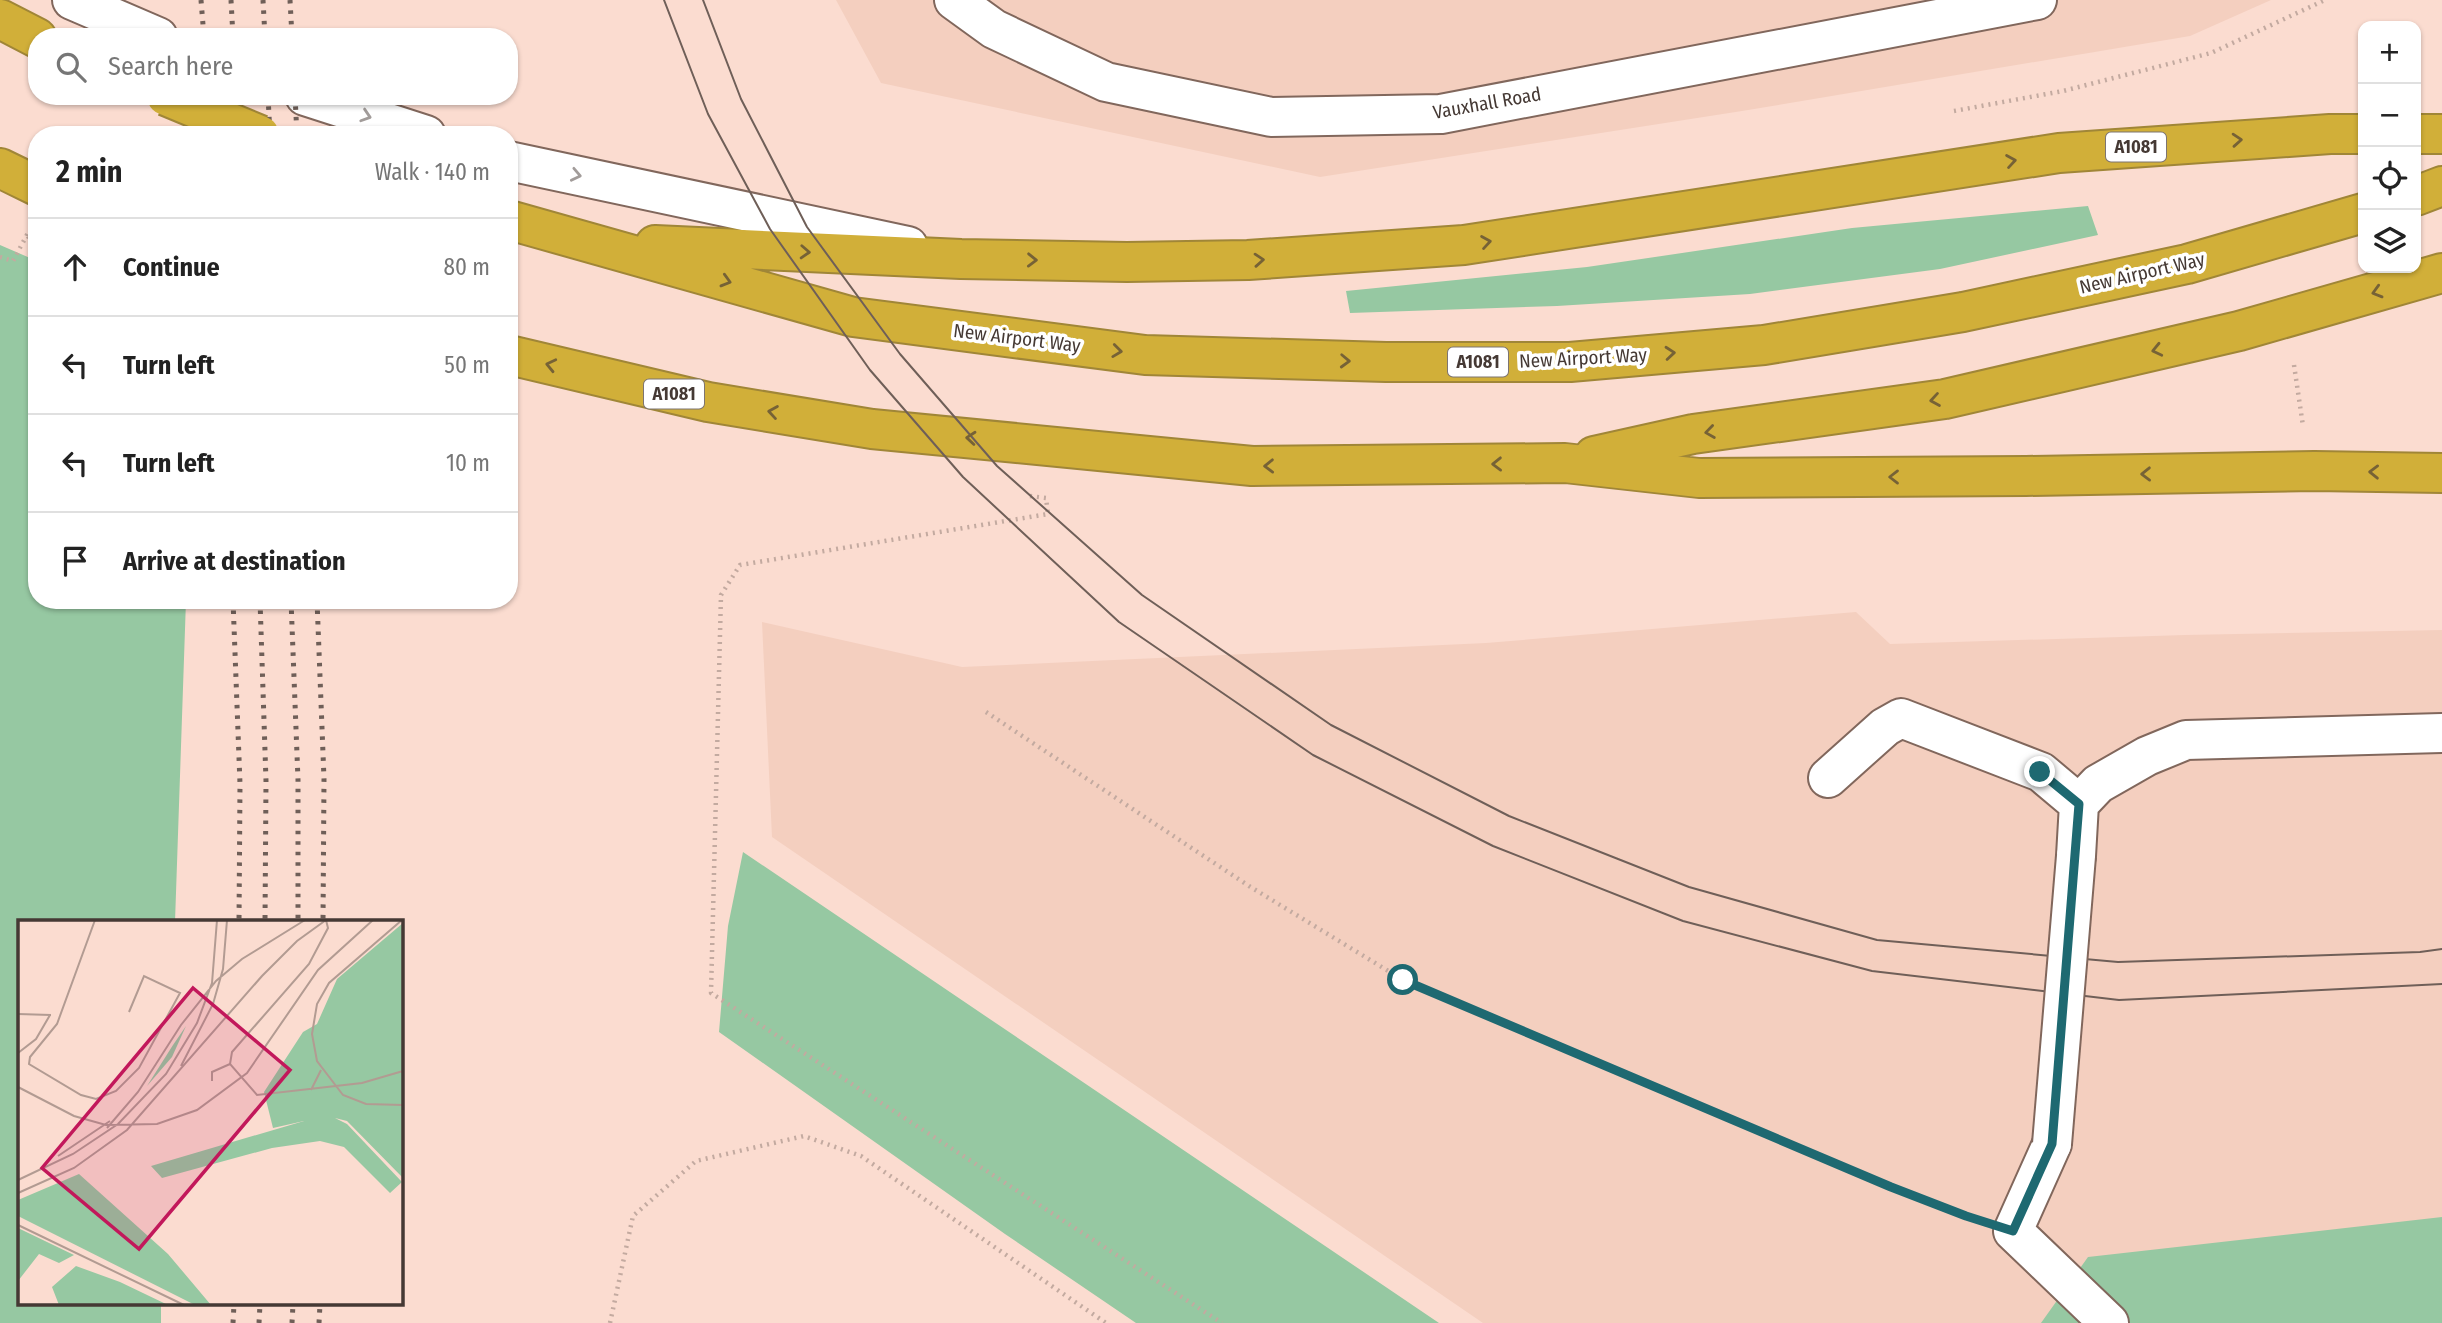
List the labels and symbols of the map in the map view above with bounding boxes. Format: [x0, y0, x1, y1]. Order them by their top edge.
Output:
street label: Vauxhall Road [1431, 82, 1543, 124]
one-way arrow [359, 107, 371, 122]
road number: A1081 [2106, 132, 2166, 162]
one-way arrow [2232, 133, 2243, 148]
one-way arrow [2005, 153, 2017, 168]
one-way arrow [570, 166, 582, 181]
one-way arrow [1480, 235, 1492, 250]
one-way arrow [799, 245, 810, 260]
street label: New Airport Way [2077, 247, 2207, 299]
one-way arrow [1027, 252, 1038, 268]
one-way arrow [1254, 252, 1265, 267]
one-way arrow [720, 272, 732, 287]
one-way arrow [2371, 283, 2383, 298]
street label: New Airport Way [952, 319, 1082, 357]
one-way arrow [2151, 342, 2163, 356]
street label: New Airport Way [1519, 343, 1648, 373]
one-way arrow [1112, 344, 1123, 359]
one-way arrow [1665, 346, 1676, 361]
road number: A1081 [1448, 348, 1508, 376]
one-way arrow [1340, 353, 1350, 369]
one-way arrow [545, 359, 557, 373]
road number: A1081 [644, 380, 704, 408]
one-way arrow [1929, 392, 1941, 407]
one-way arrow [767, 405, 779, 420]
one-way arrow [1704, 424, 1715, 439]
one-way arrow [965, 431, 976, 446]
one-way arrow [1491, 456, 1502, 471]
one-way arrow [1263, 458, 1274, 474]
one-way arrow [2368, 464, 2379, 480]
one-way arrow [2141, 466, 2151, 482]
one-way arrow [1889, 469, 1899, 485]
route end [2024, 756, 2055, 787]
inset map [18, 920, 402, 1306]
route start [1387, 964, 1418, 995]

